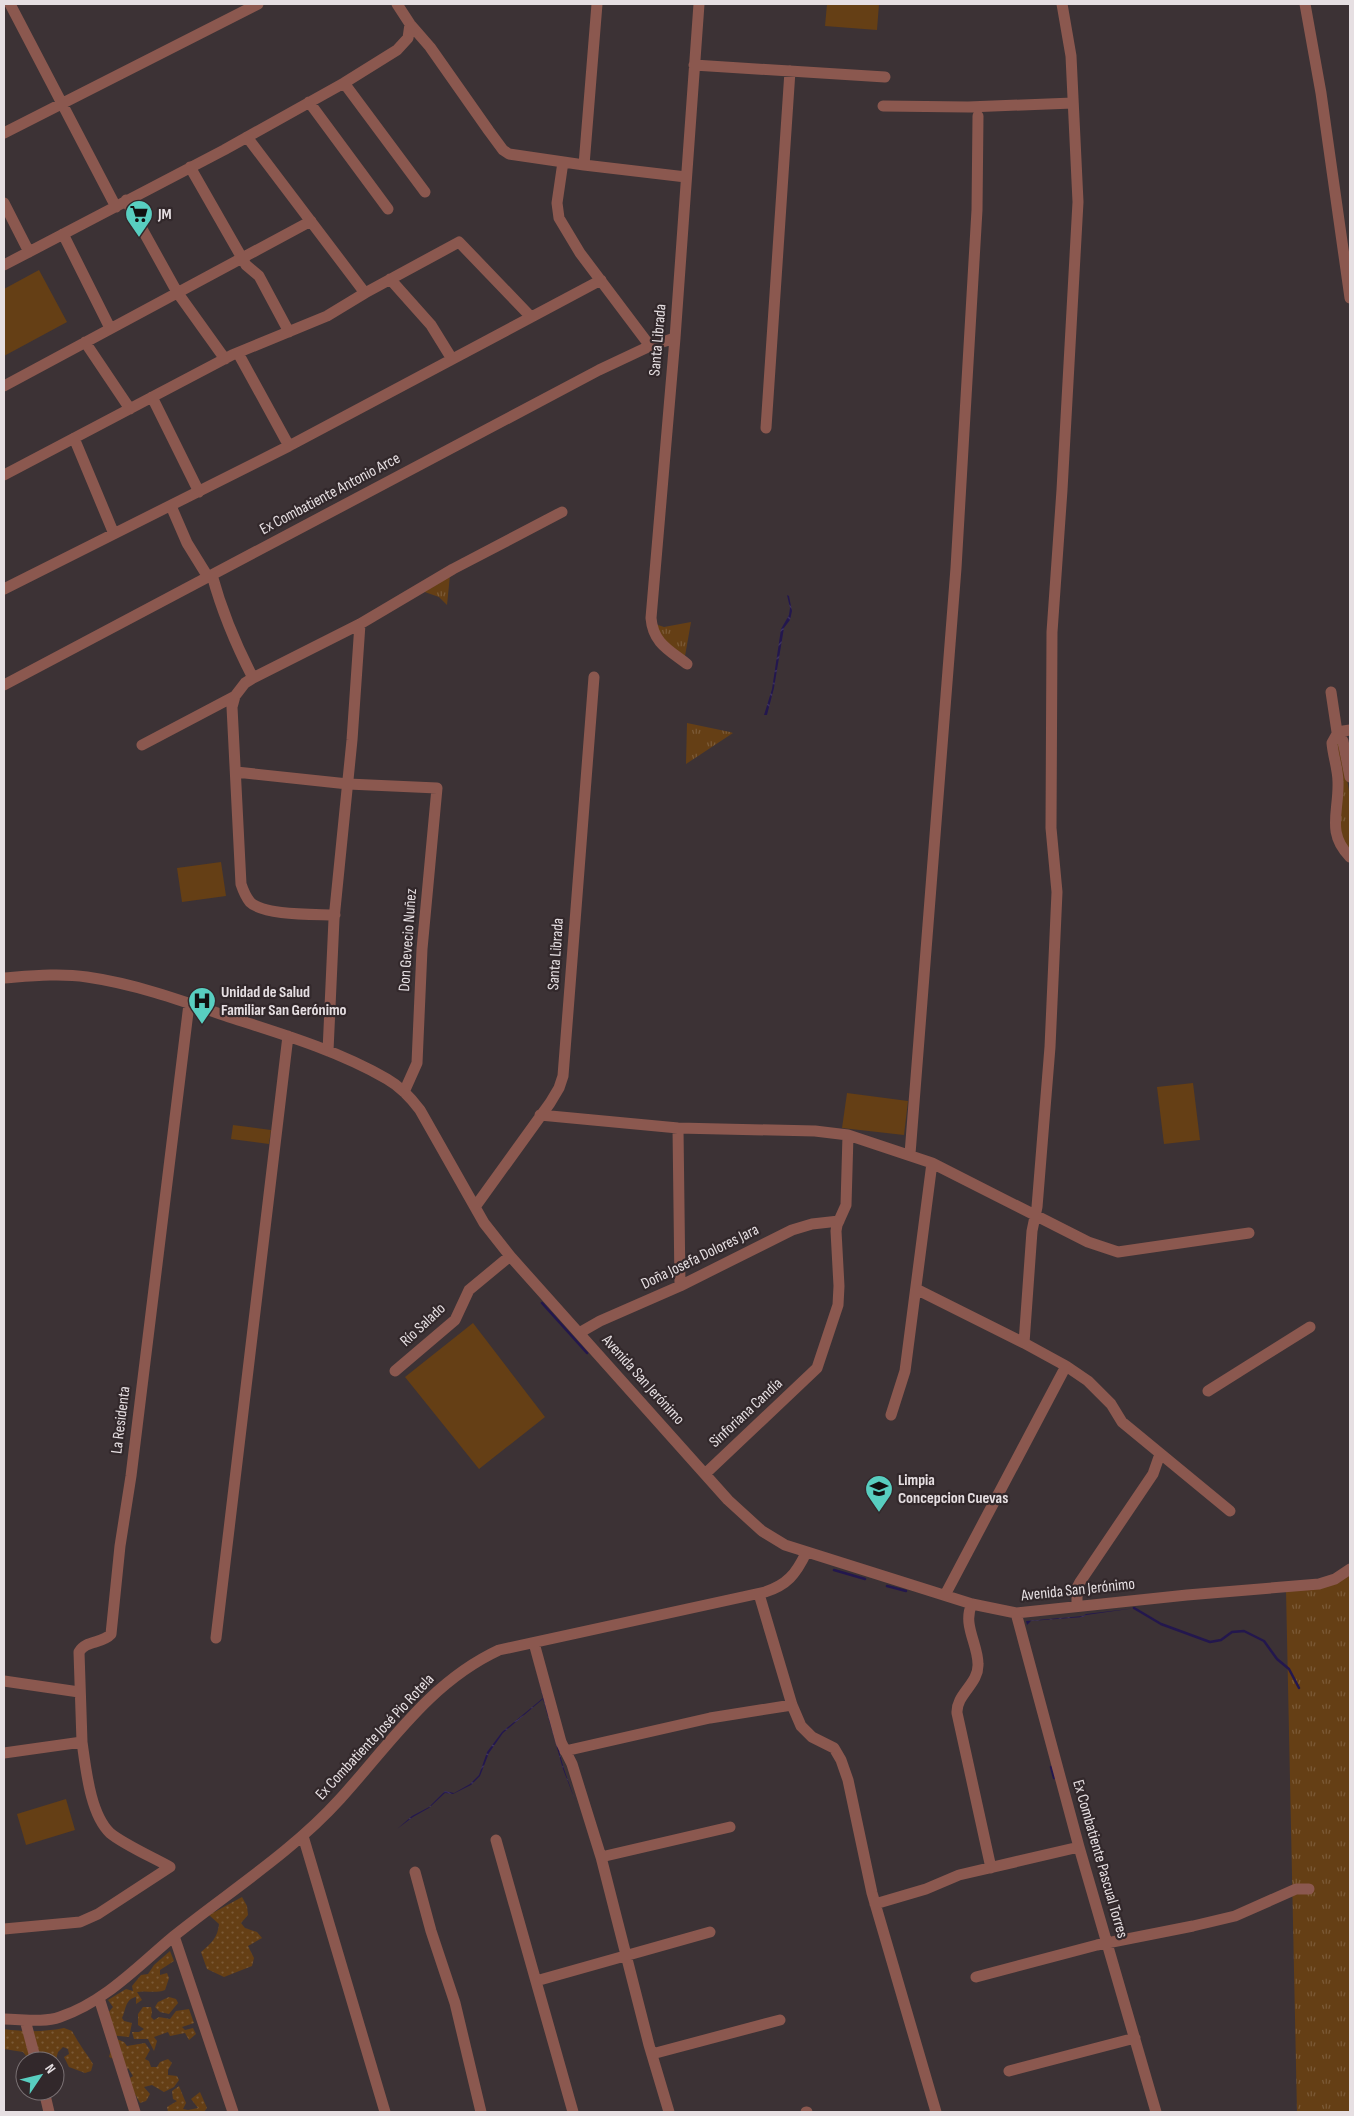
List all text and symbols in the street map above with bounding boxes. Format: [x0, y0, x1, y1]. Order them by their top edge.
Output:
supermarket icon: JM [124, 199, 154, 238]
place label: JM [157, 205, 172, 224]
street label: Santa Librada [645, 303, 671, 377]
street label: Ex Combatiente Antonio Arce [257, 449, 403, 539]
street label: Don Gevecio Nuñez [395, 888, 421, 992]
street label: Santa Librada [544, 917, 568, 991]
place label: Unidad de Salud Familiar San Gerónimo [221, 983, 347, 1020]
hospital icon: Unidad de Salud Familiar San Gerónimo [187, 986, 217, 1025]
street label: Doña Josefa Dolores Jara [638, 1220, 762, 1294]
street label: Río Salado [396, 1299, 450, 1351]
street label: Avenida San Jerónimo [597, 1330, 688, 1429]
street label: Sinforiana Candía [705, 1374, 787, 1452]
street label: La Residenta [107, 1385, 135, 1455]
place label: Limpia Concepcion Cuevas [898, 1471, 1008, 1508]
school or university icon: Limpia Concepcion Cuevas [864, 1474, 894, 1513]
street label: Avenida San Jerónimo [1019, 1575, 1136, 1606]
street label: Ex Combatiente José Pio Rotela [312, 1670, 438, 1804]
street label: Ex Combatiente Pascual Torres [1068, 1778, 1132, 1941]
north arrow [15, 2051, 65, 2101]
text: N [41, 2061, 59, 2077]

